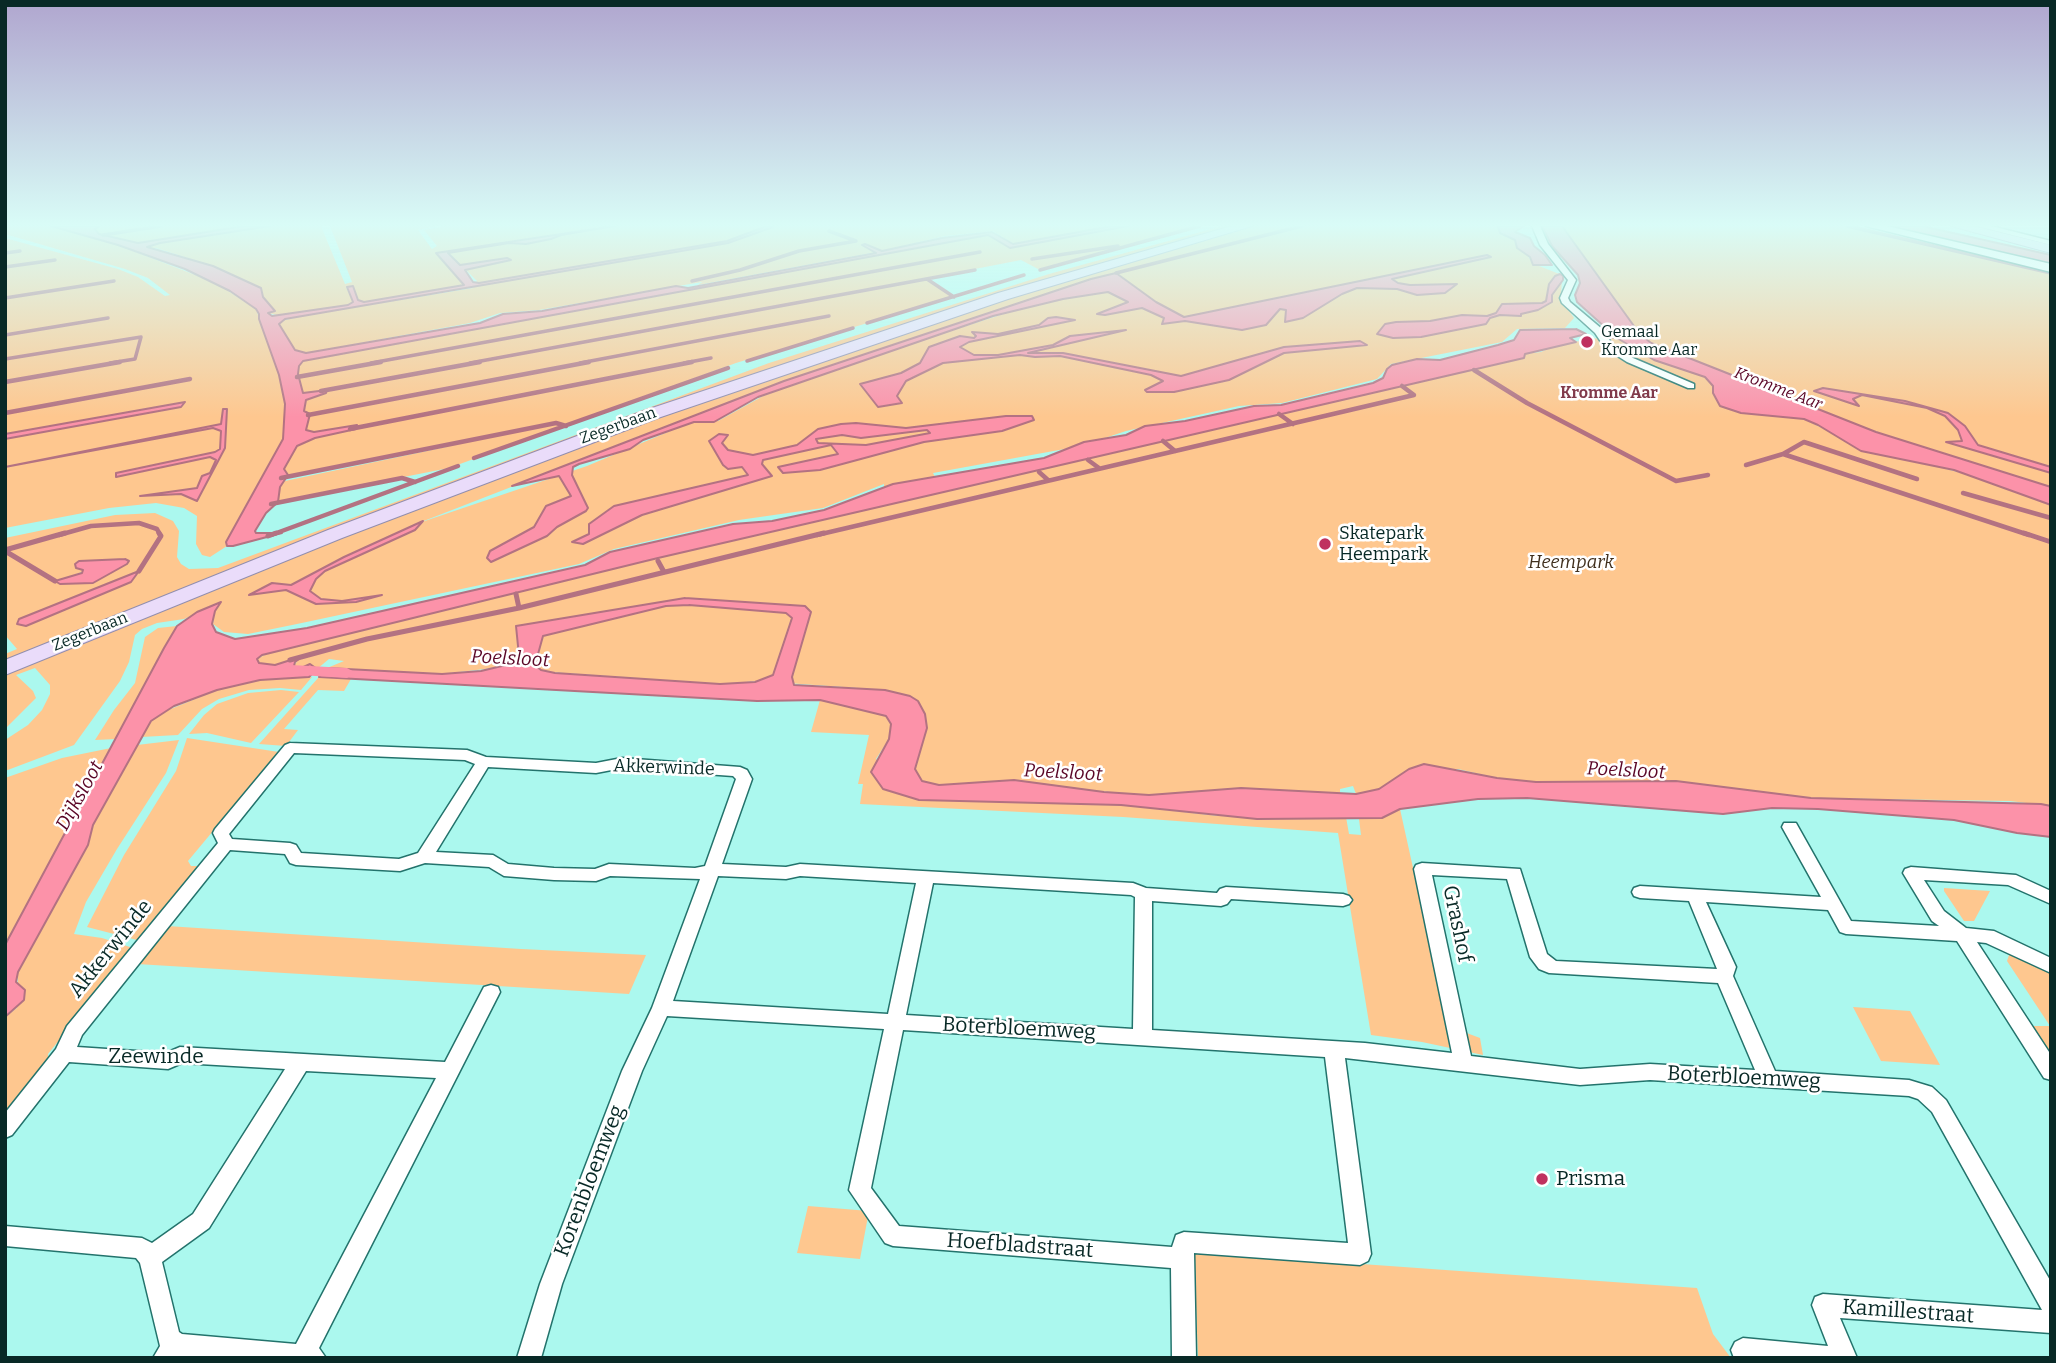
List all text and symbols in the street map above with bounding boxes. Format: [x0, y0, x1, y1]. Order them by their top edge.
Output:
place label: Gemaal Kromme Aar [1601, 323, 1697, 361]
marker: Gemaal Kromme Aar [1579, 334, 1595, 350]
water label: Kromme Aar [1732, 364, 1824, 414]
district label: Kromme Aar [1560, 384, 1658, 404]
street label: Zegerbaan [577, 403, 659, 449]
place label: Skatepark Heempark [1339, 523, 1428, 566]
marker: Skatepark Heempark [1317, 536, 1333, 552]
park label: Heempark [1528, 552, 1614, 574]
street label: Zegerbaan [49, 608, 131, 656]
water label: Poelsloot [470, 646, 550, 672]
street label: Akkerwinde [613, 755, 715, 781]
water label: Dijksloot [52, 757, 108, 835]
water label: Poelsloot [1586, 758, 1666, 784]
water label: Poelsloot [1023, 760, 1103, 786]
street label: Grashof [1437, 883, 1477, 965]
street label: Akkerwinde [64, 895, 158, 1003]
street label: Boterbloemweg [941, 1012, 1097, 1046]
street label: Zeewinde [108, 1044, 204, 1070]
street label: Boterbloemweg [1666, 1061, 1822, 1095]
street label: Korenbloemweg [549, 1102, 631, 1260]
place label: Prisma [1556, 1166, 1625, 1192]
marker: Prisma [1534, 1171, 1550, 1187]
street label: Hoefbladstraat [946, 1228, 1094, 1264]
street label: Kamillestraat [1841, 1295, 1975, 1329]

